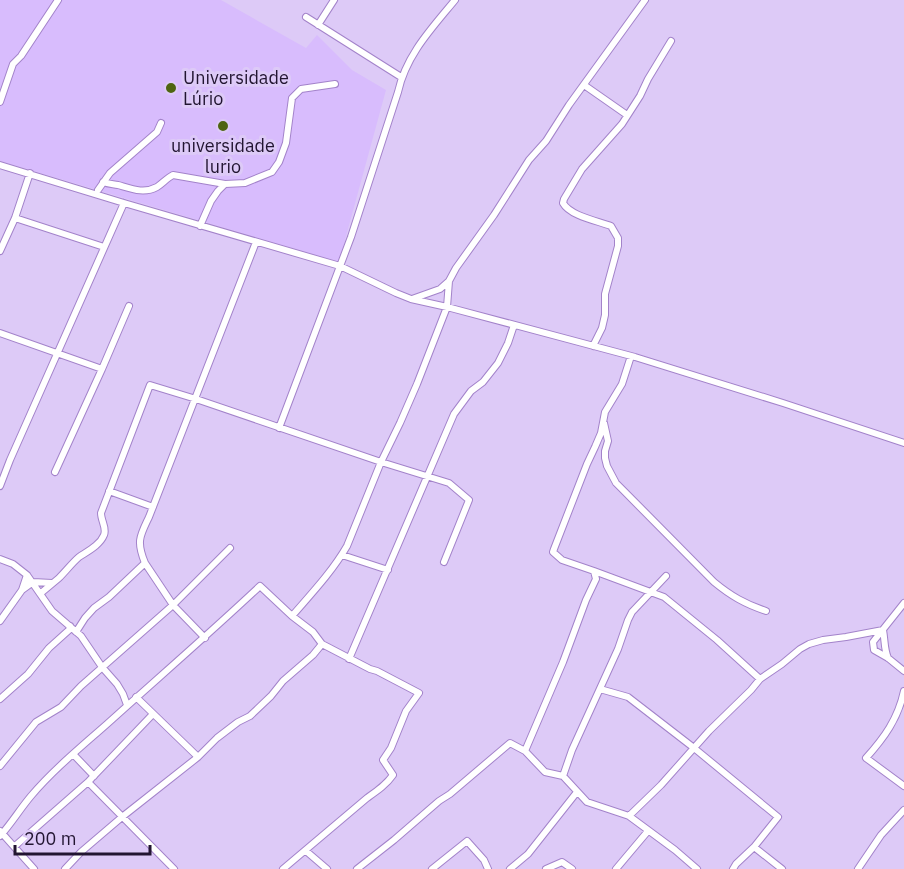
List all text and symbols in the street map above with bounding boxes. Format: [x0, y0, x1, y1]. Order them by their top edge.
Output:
place label: Universidade Lúrio [183, 66, 289, 110]
marker: Universidade Lúrio [164, 81, 178, 95]
marker: universidade lurio [216, 119, 230, 133]
place label: universidade lurio [171, 134, 275, 178]
scale bar [15, 818, 150, 856]
text: 200 m [24, 827, 76, 850]

